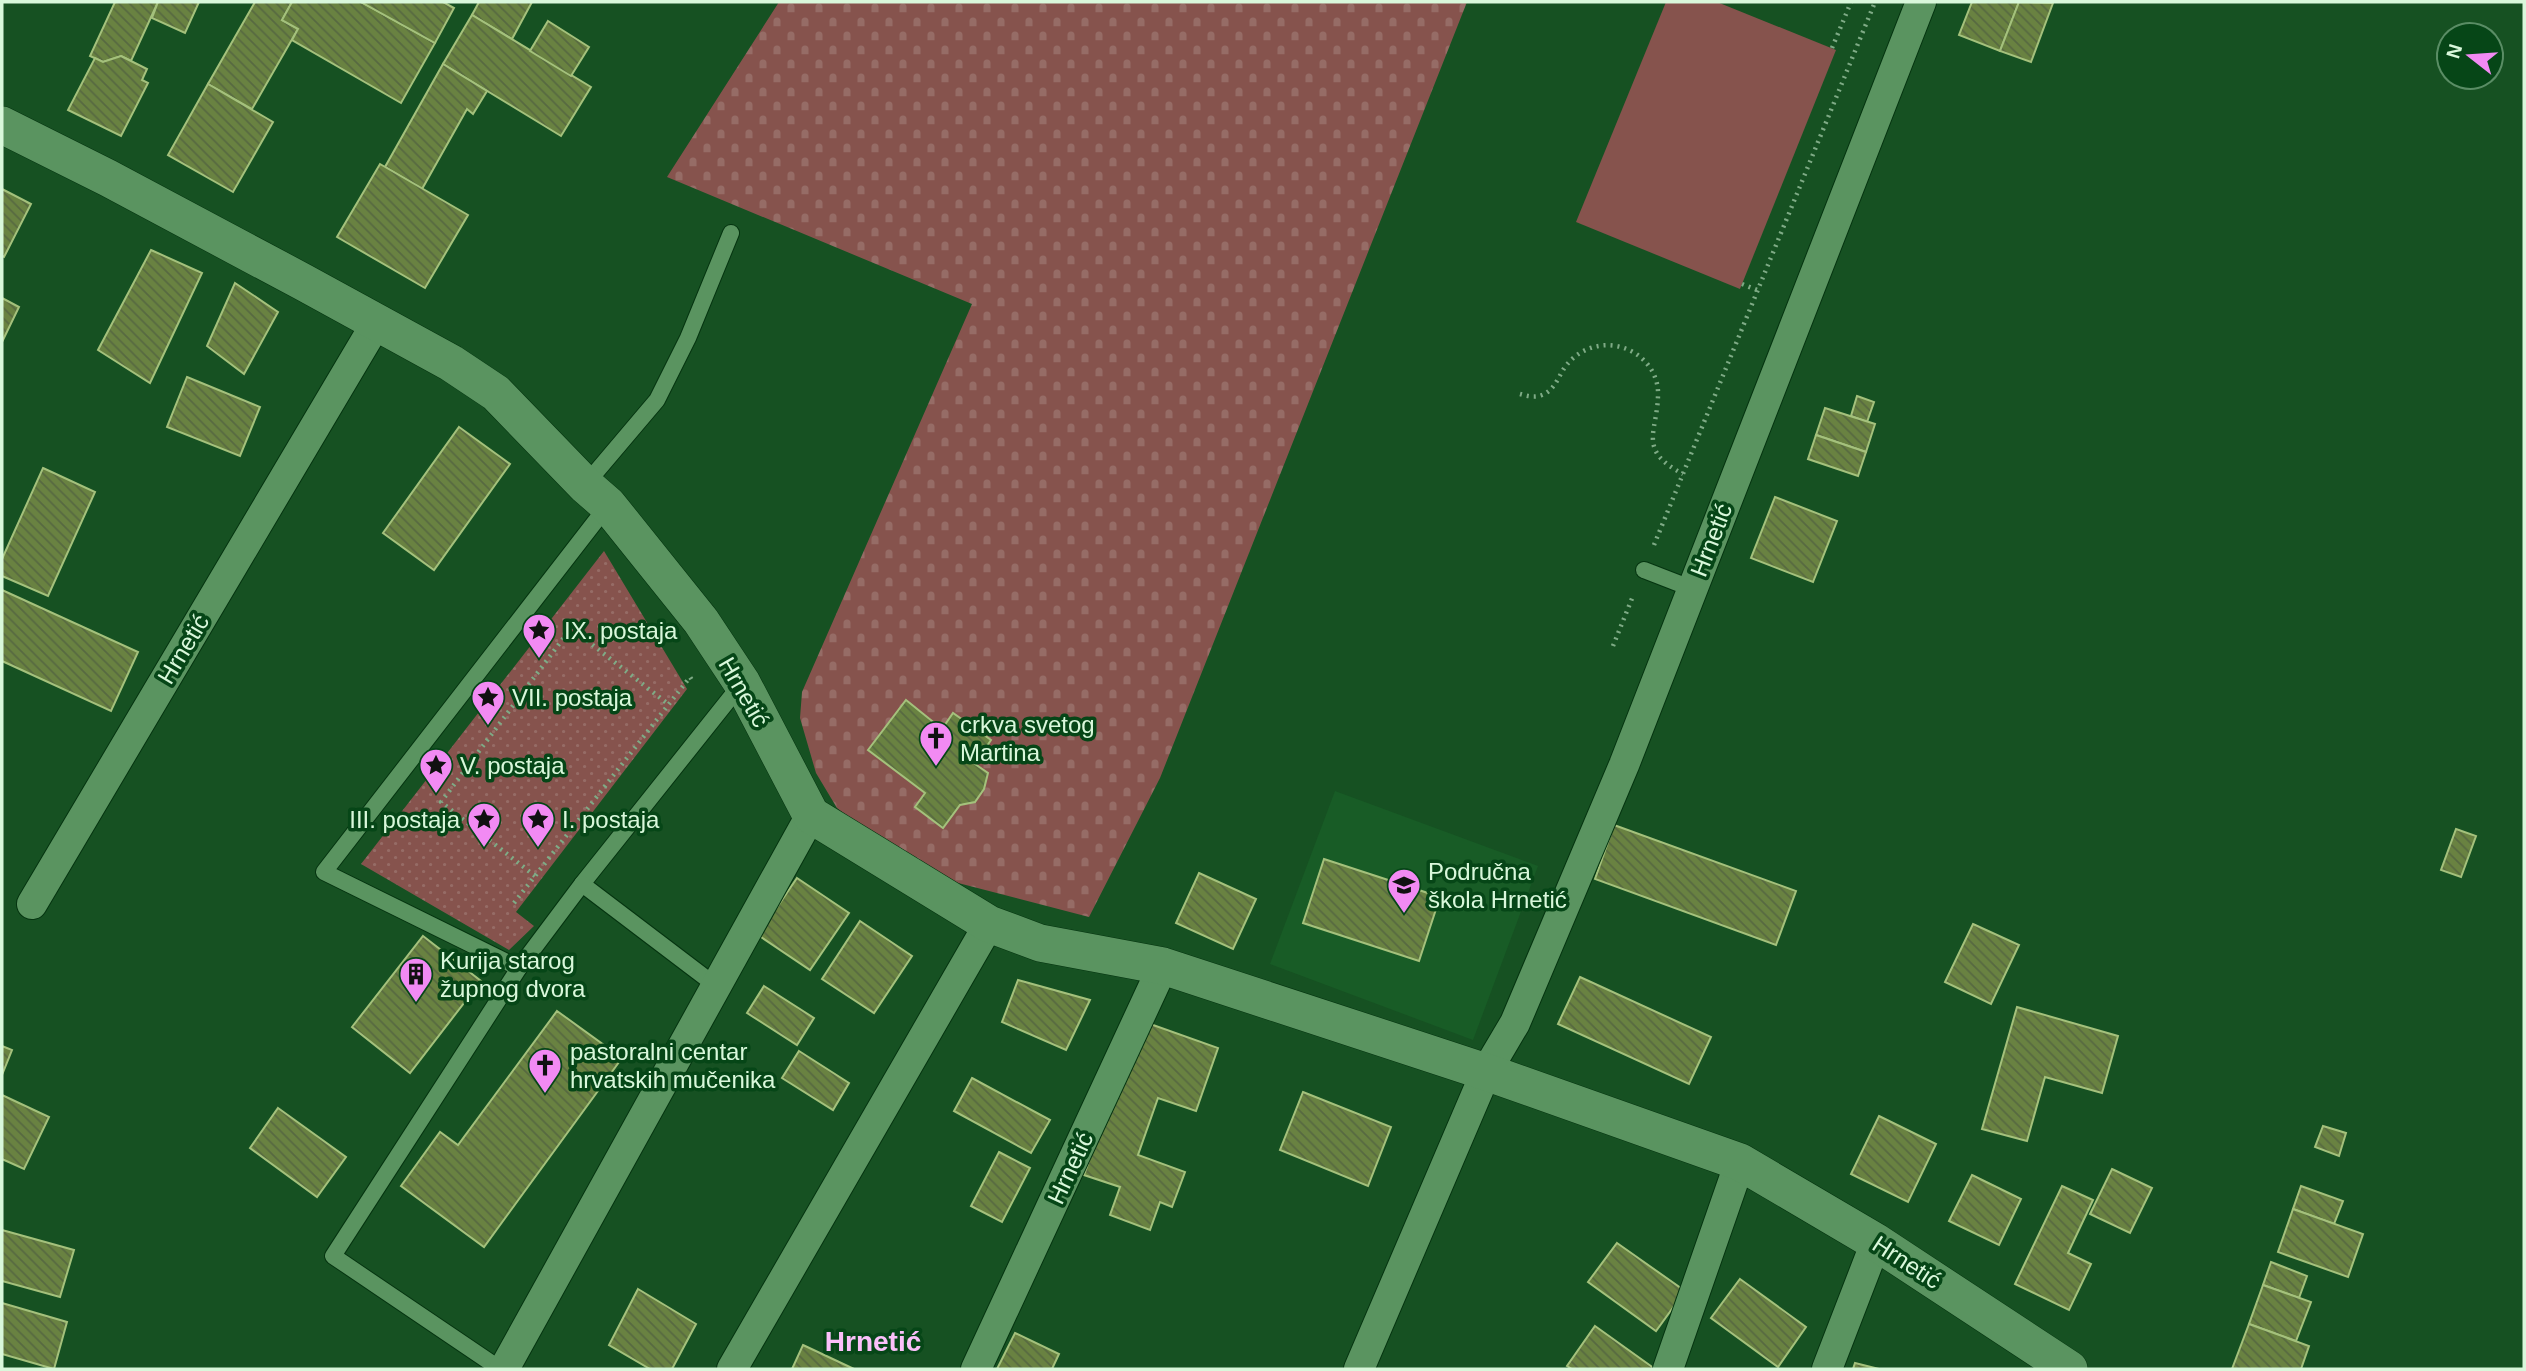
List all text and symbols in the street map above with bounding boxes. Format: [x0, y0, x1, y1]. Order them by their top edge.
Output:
north arrow [2435, 21, 2505, 91]
text: N [2442, 42, 2466, 61]
street label: Hrnetić [1685, 500, 1737, 580]
street label: Hrnetić [152, 609, 214, 689]
place icon: IX. postaja [520, 611, 558, 660]
place label: IX. postaja [564, 617, 678, 644]
street label: Hrnetić [713, 652, 775, 732]
place icon: VII. postaja [469, 678, 507, 727]
place label: VII. postaja [512, 684, 633, 711]
place label: crkva svetog Martina [960, 711, 1095, 766]
church icon: crkva svetog Martina [917, 719, 955, 768]
place icon: V. postaja [417, 746, 455, 795]
place label: V. postaja [460, 752, 565, 779]
place icon: III. postaja [465, 800, 503, 849]
place icon: I. postaja [519, 800, 557, 849]
place label: III. postaja [349, 806, 461, 833]
place label: I. postaja [562, 806, 660, 833]
place label: Područna škola Hrnetić [1428, 858, 1567, 913]
school or university icon: Područna škola Hrnetić [1385, 866, 1423, 915]
place label: Kurija starog župnog dvora [440, 947, 586, 1002]
building icon: Kurija starog župnog dvora [397, 955, 435, 1004]
place label: pastoralni centar hrvatskih mučenika [570, 1038, 776, 1093]
church icon: pastoralni centar hrvatskih mučenika [526, 1046, 564, 1095]
street label: Hrnetić [1042, 1128, 1098, 1208]
street label: Hrnetić [1868, 1230, 1946, 1294]
district label: Hrnetić [825, 1326, 921, 1357]

